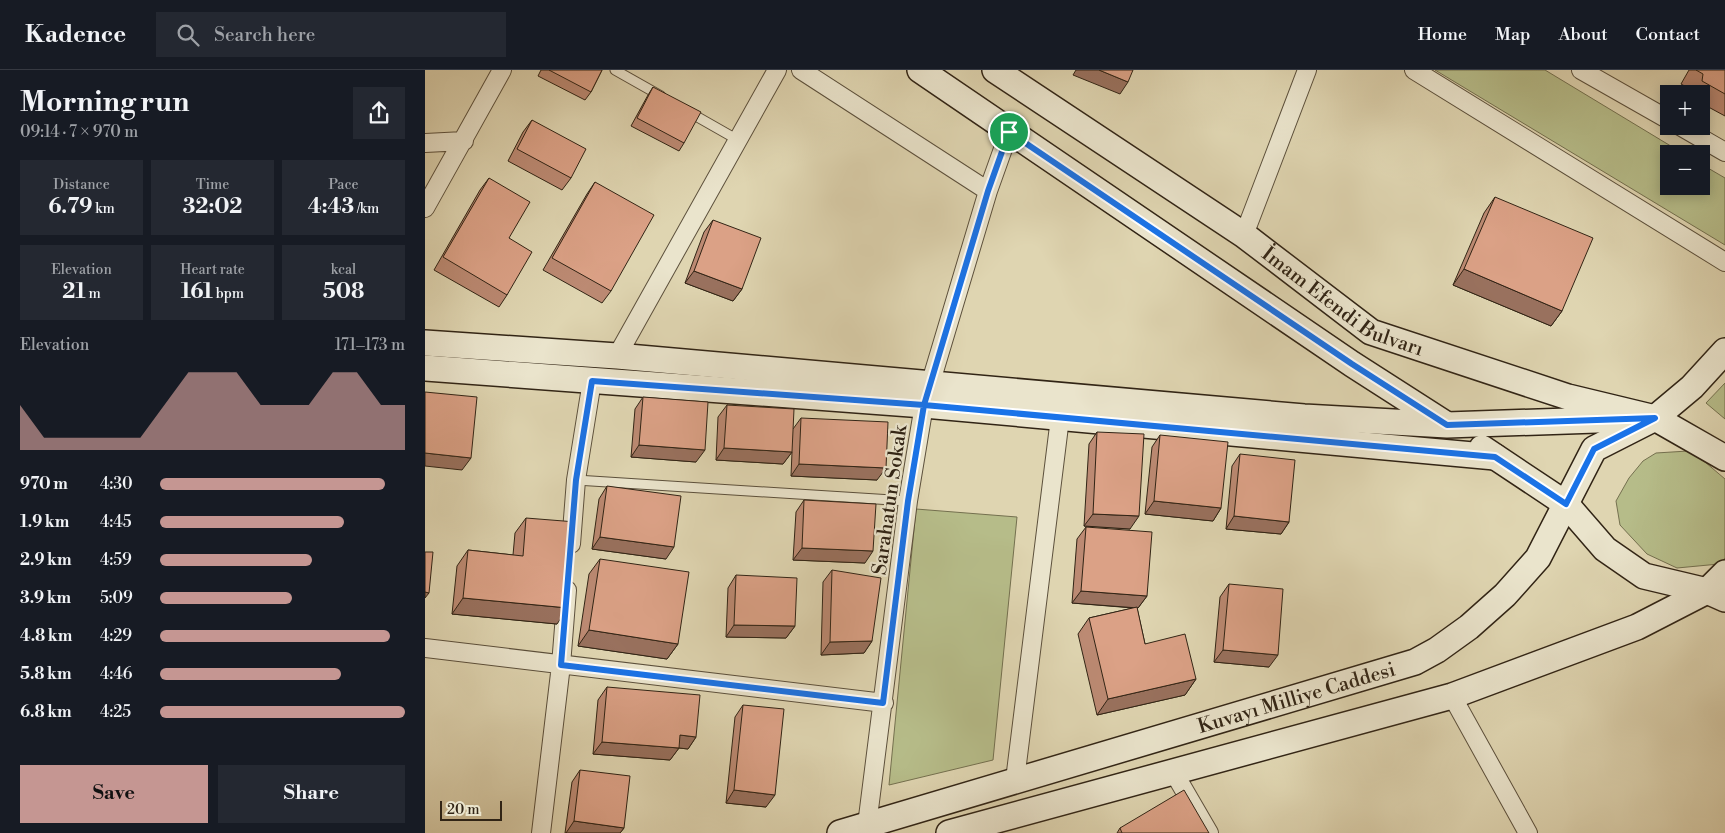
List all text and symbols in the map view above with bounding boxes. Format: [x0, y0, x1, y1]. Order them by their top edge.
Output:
search box [156, 12, 506, 57]
text: Kadence [25, 20, 126, 50]
icon: search [174, 21, 202, 49]
text: Search here [214, 23, 315, 47]
text: Home [1418, 23, 1467, 46]
text: Map [1495, 23, 1531, 46]
text: About [1559, 23, 1608, 46]
text: Contact [1636, 23, 1700, 46]
text: Morning run [20, 85, 189, 120]
map controls [1660, 85, 1710, 195]
button: + [1660, 85, 1710, 135]
button: share [353, 87, 405, 139]
pin [988, 111, 1030, 153]
icon: arrive [995, 118, 1023, 146]
text: 09:14 · 7 × 970 m [20, 122, 138, 142]
button: − [1660, 145, 1710, 195]
text: Distance [53, 176, 110, 194]
text: Time [196, 176, 229, 194]
text: Pace [328, 176, 359, 194]
text: 6.79 [48, 194, 92, 220]
text: 32:02 [183, 194, 242, 220]
text: 4:43 [308, 194, 354, 220]
text: km [92, 200, 115, 218]
text: /km [354, 200, 379, 218]
street label: İmam Efendi Bulvarı [1256, 241, 1427, 363]
text: Elevation [51, 261, 112, 279]
text: Heart rate [180, 261, 245, 279]
text: kcal [331, 261, 356, 279]
text: 21 [62, 279, 86, 305]
text: 161 [181, 279, 213, 305]
text: 508 [323, 279, 364, 305]
text: m [86, 285, 101, 303]
text: bpm [213, 285, 244, 303]
text: Elevation [20, 335, 89, 355]
text: 171–173 m [335, 335, 405, 355]
street label: Sarahatun Sokak [868, 422, 914, 577]
text: 970 m [20, 474, 68, 494]
text: 4:30 [100, 474, 133, 494]
text: 1.9 km [20, 512, 69, 532]
text: 4:45 [100, 512, 131, 532]
text: 2.9 km [20, 550, 71, 570]
text: 4:59 [100, 550, 132, 570]
text: 3.9 km [20, 588, 71, 608]
text: 5:09 [100, 588, 133, 608]
text: 4.8 km [20, 626, 72, 646]
text: 4:29 [100, 626, 132, 646]
street label: Kuvayı Milliye Caddesi [1195, 657, 1399, 740]
text: 5.8 km [20, 664, 72, 684]
text: 4:46 [100, 664, 132, 684]
text: 6.8 km [20, 702, 72, 722]
text: 4:25 [100, 702, 131, 722]
button: Save [20, 765, 208, 823]
button: Share [218, 765, 405, 823]
scale bar [440, 798, 503, 821]
text: 20 m [447, 801, 479, 819]

